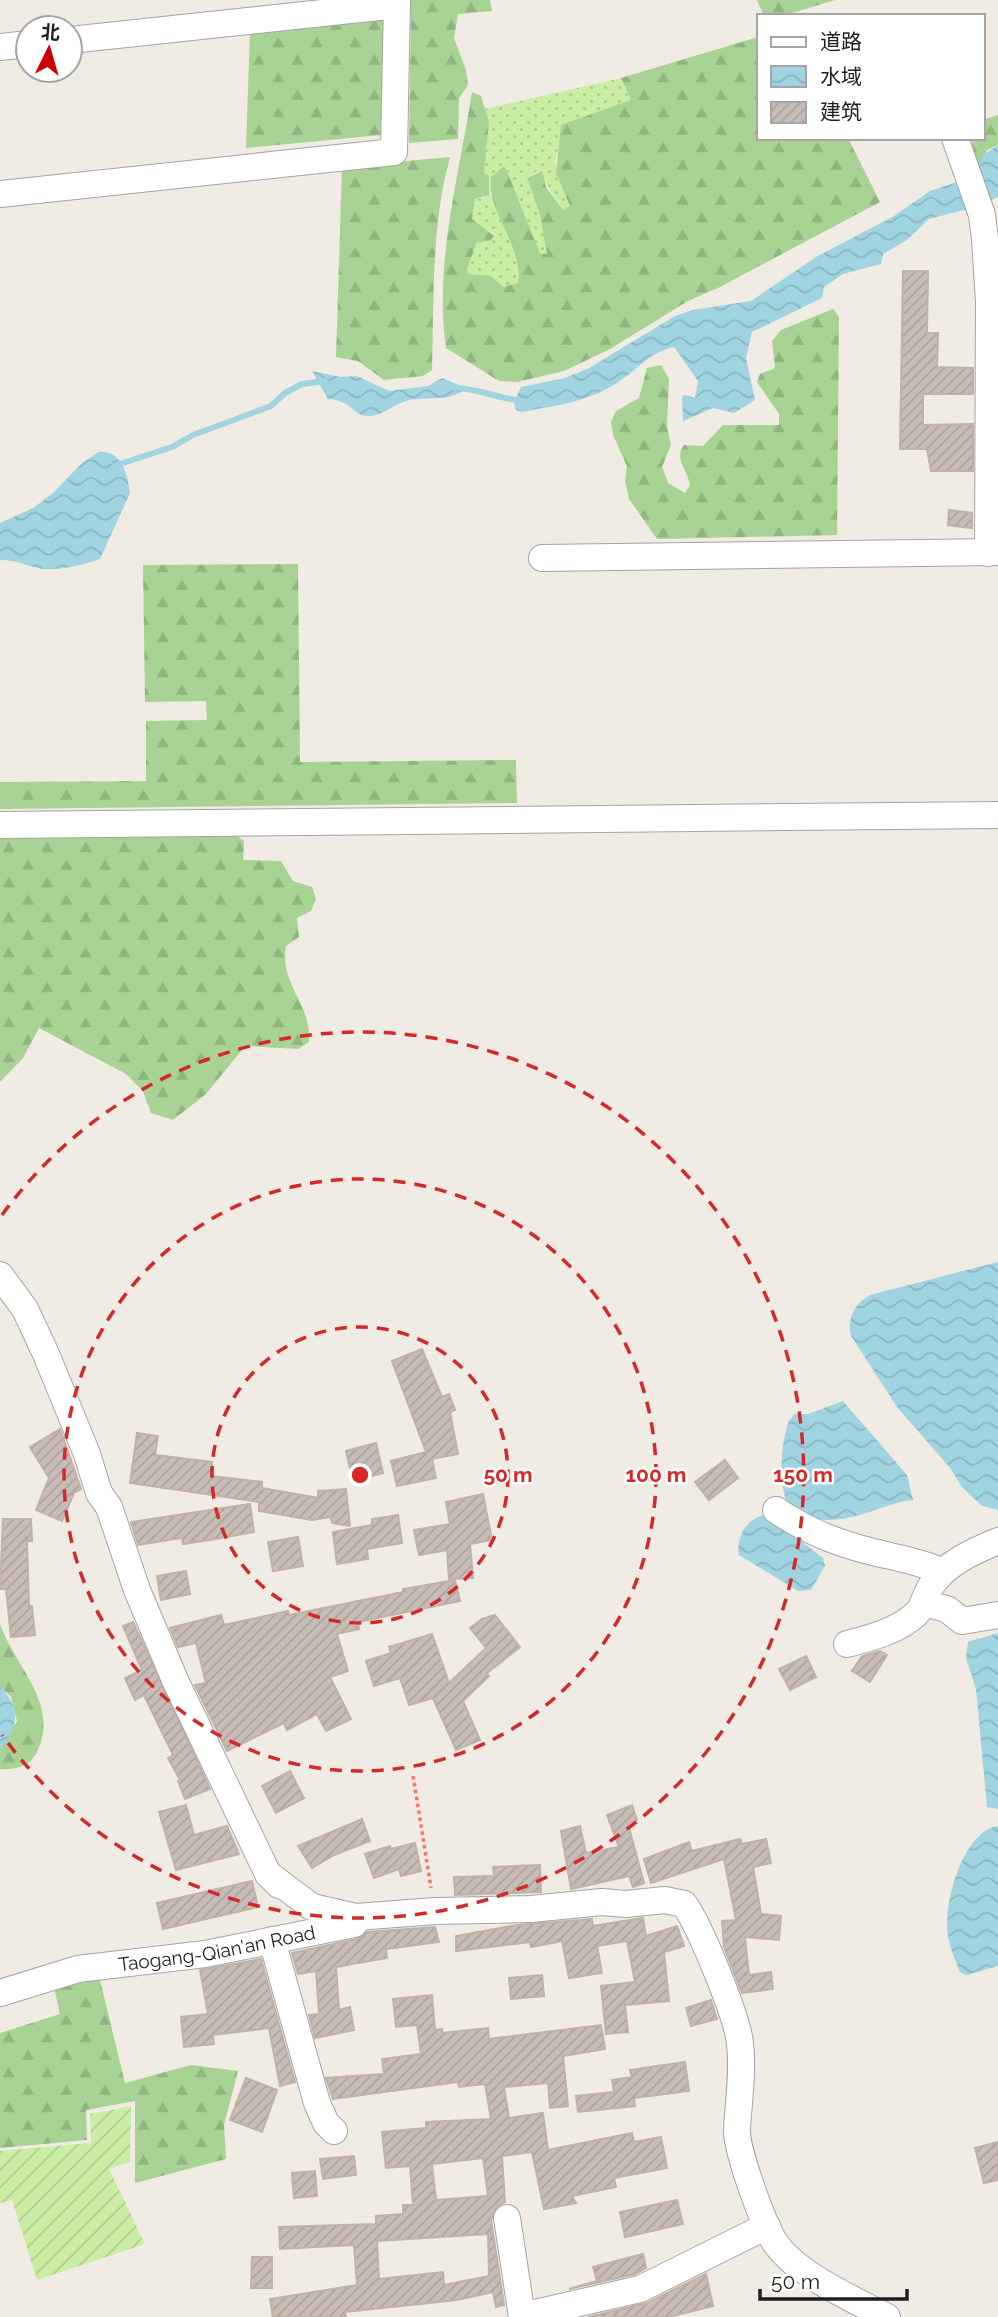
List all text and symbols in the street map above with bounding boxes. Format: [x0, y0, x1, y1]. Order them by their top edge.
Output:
north arrow [14, 14, 84, 84]
legend [757, 14, 984, 140]
text: 北 [40, 20, 61, 44]
text: 道路 [820, 29, 862, 54]
text: 水域 [820, 64, 862, 89]
text: 建筑 [820, 99, 862, 124]
text: 50 m [483, 1462, 533, 1487]
text: 100 m [626, 1462, 686, 1487]
text: 150 m [773, 1462, 833, 1487]
centre of rings [348, 1463, 372, 1487]
street label: Taogang-Qian'an Road [117, 1921, 317, 1975]
scale bar [760, 2258, 907, 2302]
text: 50 m [771, 2269, 820, 2294]

